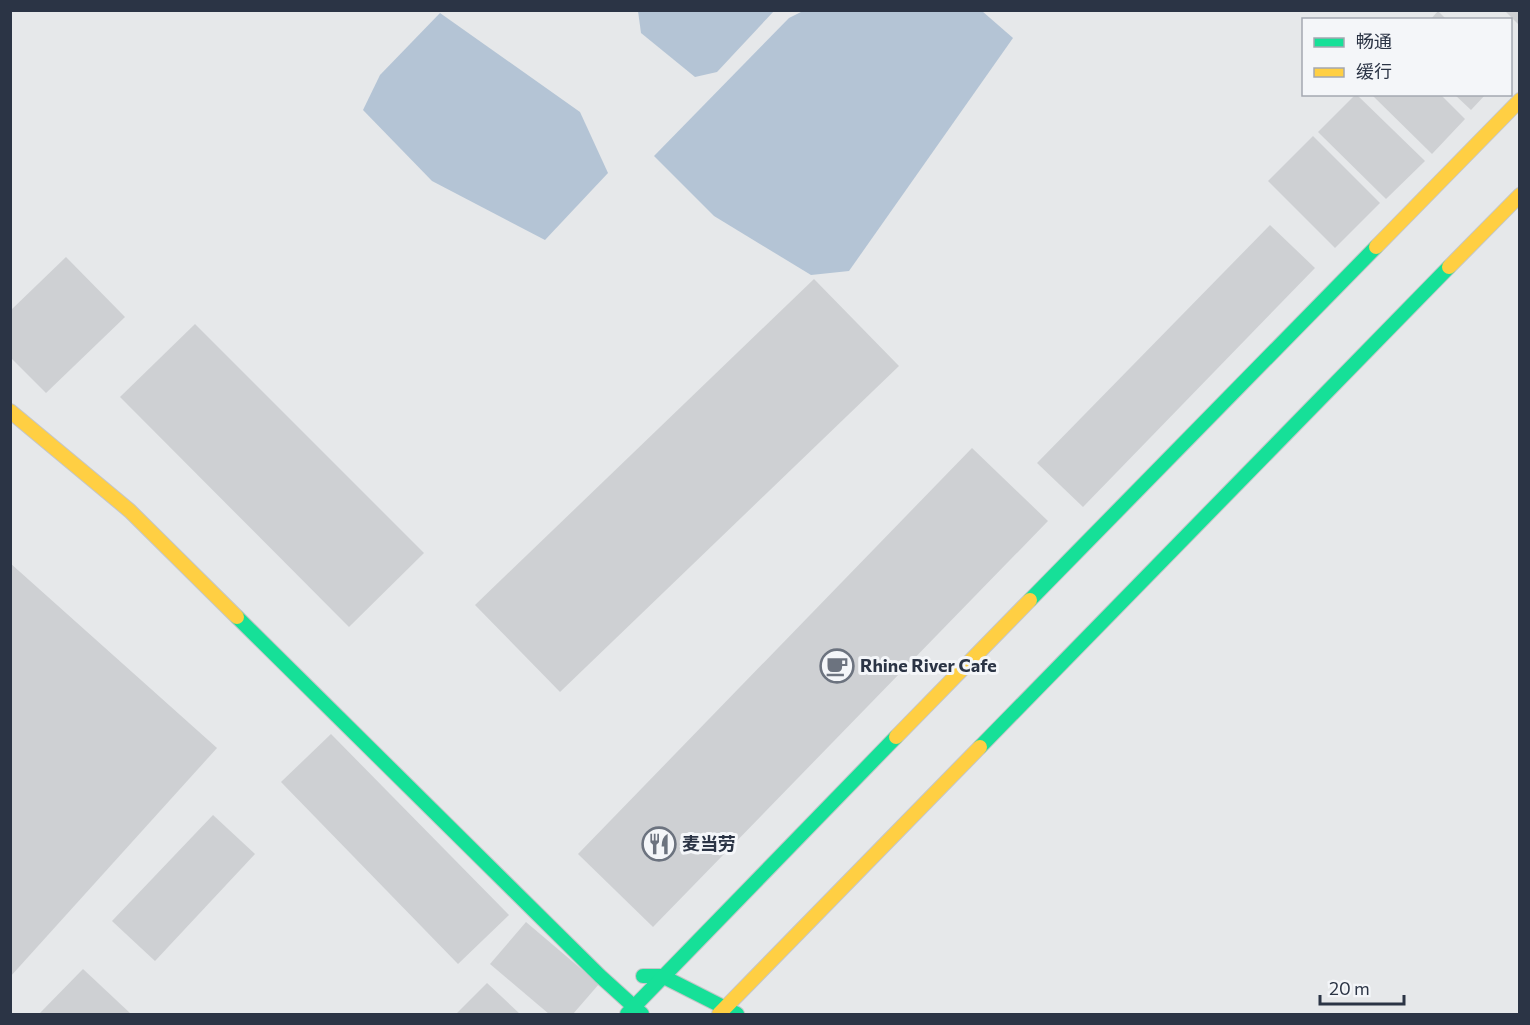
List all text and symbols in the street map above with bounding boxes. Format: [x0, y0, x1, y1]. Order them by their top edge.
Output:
legend [1302, 18, 1512, 96]
text: 畅通 [1356, 30, 1392, 52]
text: 缓行 [1356, 60, 1392, 82]
cafe icon: Rhine River Cafe [819, 648, 855, 684]
place label: Rhine River Cafe [860, 654, 997, 676]
restaurant icon: 麦当劳 [641, 826, 677, 862]
place label: 麦当劳 [682, 832, 736, 854]
scale bar [1320, 968, 1404, 1006]
text: 20 m [1329, 977, 1370, 999]

